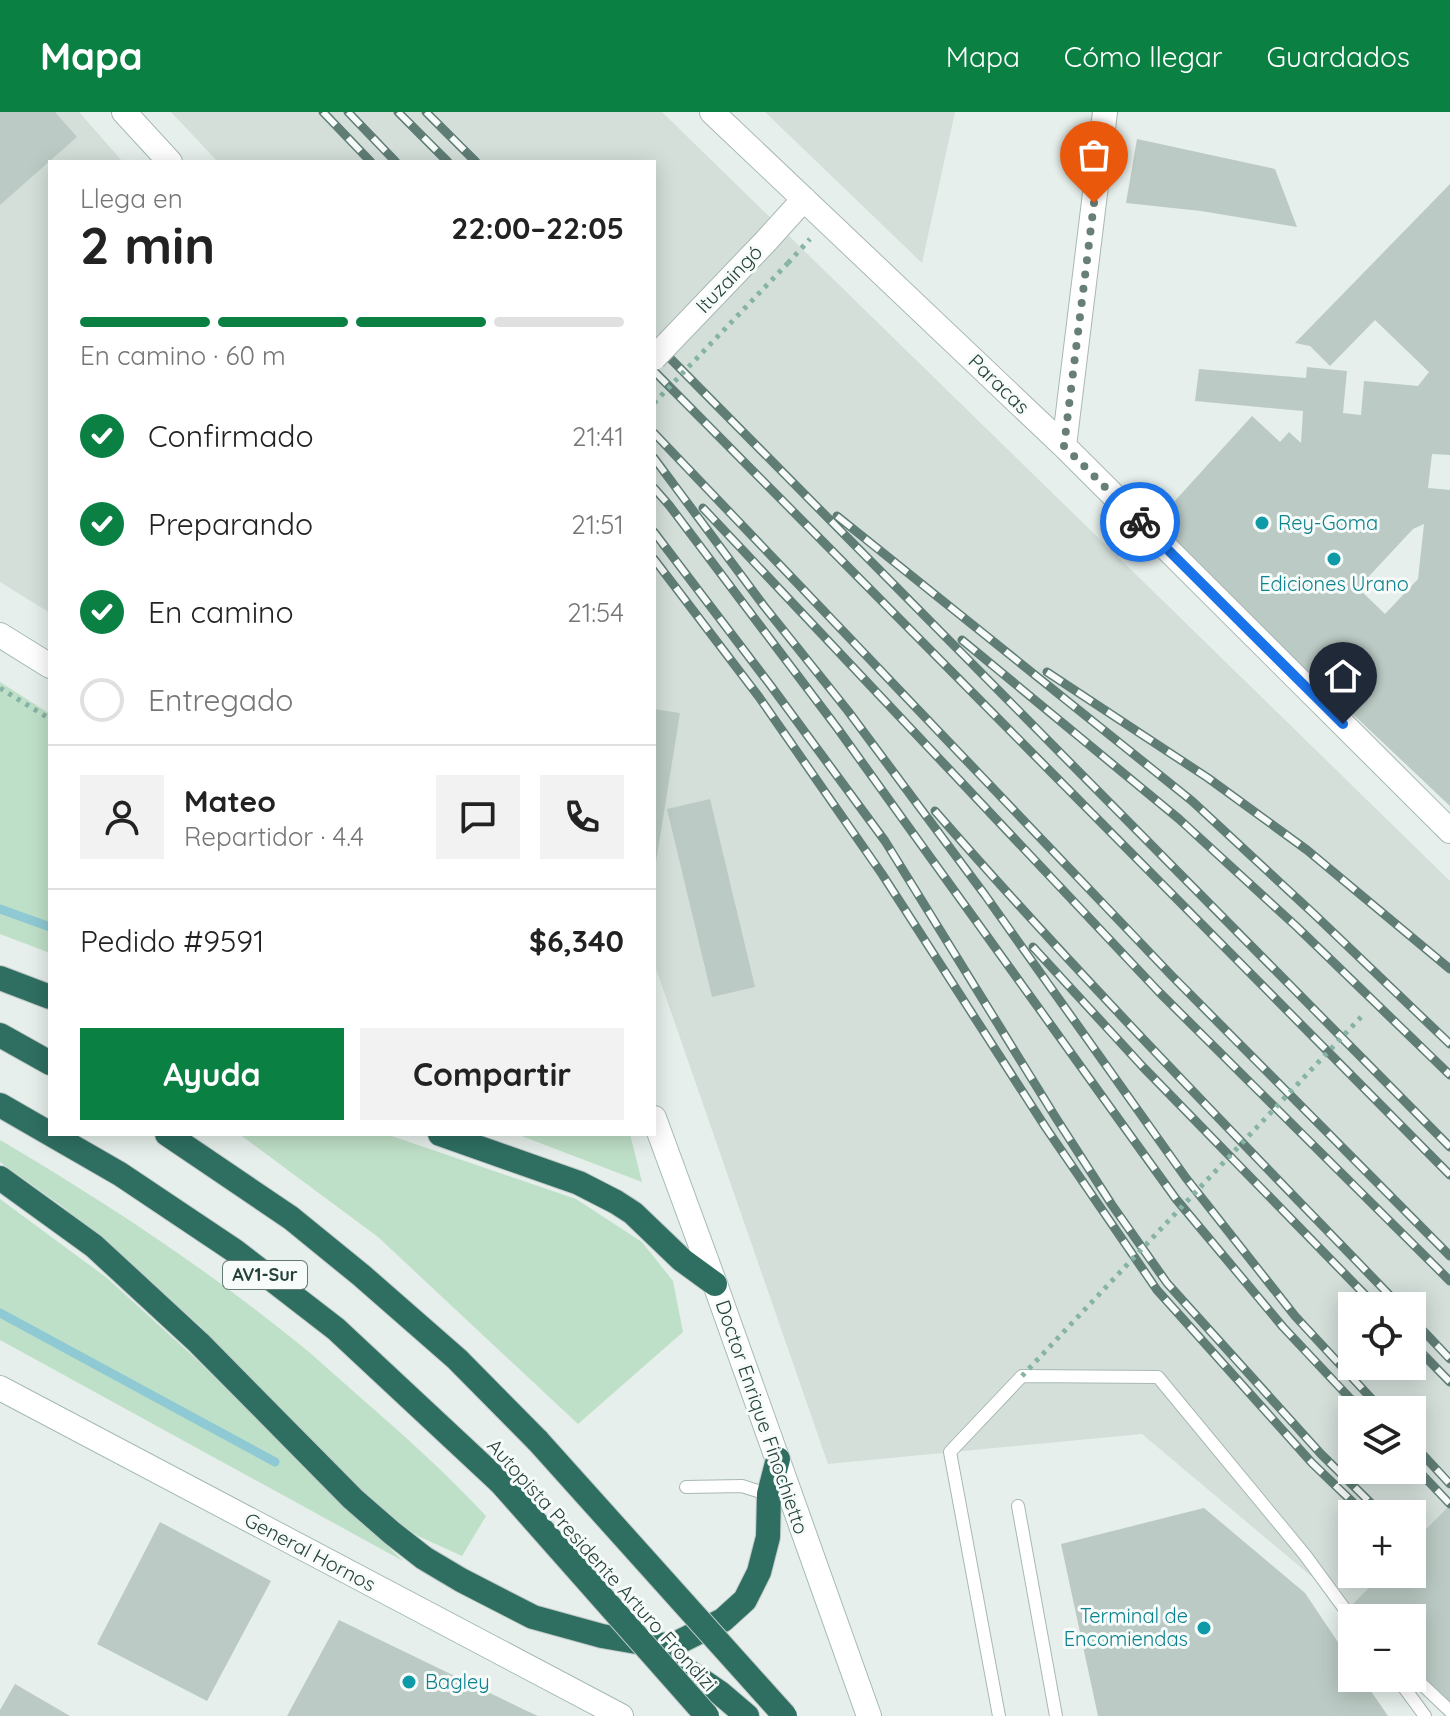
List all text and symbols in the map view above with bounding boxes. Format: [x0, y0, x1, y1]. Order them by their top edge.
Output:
text: Mapa [40, 32, 143, 80]
text: Mapa [946, 39, 1020, 74]
text: Cómo llegar [1064, 39, 1223, 74]
text: Guardados [1267, 39, 1410, 74]
pin [1060, 121, 1128, 203]
icon: bag [1072, 133, 1116, 177]
text: Llega en [80, 182, 183, 215]
text: 22:00–22:05 [451, 209, 624, 247]
text: 2 min [80, 212, 215, 277]
street label: Ituzaingó [690, 239, 767, 318]
text: En camino · 60 m [80, 339, 286, 372]
street label: Paracas [964, 348, 1035, 419]
icon: check [80, 414, 124, 458]
text: Confirmado [148, 417, 314, 455]
text: 21:41 [572, 420, 624, 453]
courier [1100, 482, 1180, 562]
icon: bike [1118, 500, 1162, 544]
icon: check [80, 502, 124, 546]
text: Preparando [148, 505, 313, 543]
text: 21:51 [571, 508, 624, 541]
place label: Rey-Goma [1278, 510, 1378, 535]
marker: Rey-Goma [1253, 514, 1271, 532]
marker: Ediciones Urano [1325, 550, 1343, 568]
place label: Ediciones Urano [1259, 571, 1409, 596]
icon: check [80, 590, 124, 634]
text: En camino [148, 593, 294, 631]
text: 21:54 [567, 596, 624, 629]
pin [1309, 642, 1377, 724]
icon: home [1321, 654, 1365, 698]
text: Entregado [148, 681, 293, 719]
button: person [80, 775, 164, 859]
button: chat [436, 775, 520, 859]
button: phone [540, 775, 624, 859]
text: Mateo [184, 782, 276, 820]
text: Repartidor · 4.4 [184, 820, 364, 853]
text: Pedido #9591 [80, 922, 264, 960]
text: $6,340 [529, 922, 624, 960]
button: Ayuda [80, 1028, 344, 1120]
button: Compartir [360, 1028, 624, 1120]
road number: AV1-Sur [223, 1261, 307, 1289]
map controls [1338, 1292, 1426, 1692]
button: locate [1338, 1292, 1426, 1380]
street label: Doctor Enrique Finochietto [711, 1296, 814, 1537]
button: layers [1338, 1396, 1426, 1484]
street label: Autopista Presidente Arturo Frondizi [482, 1433, 723, 1696]
button: + [1338, 1500, 1426, 1588]
street label: General Hornos [240, 1507, 380, 1597]
place label: Terminal de Encomiendas [1064, 1603, 1188, 1651]
button: − [1338, 1604, 1426, 1692]
marker: Terminal de Encomiendas [1195, 1619, 1213, 1637]
place label: Bagley [425, 1669, 490, 1694]
marker: Bagley [400, 1673, 418, 1691]

